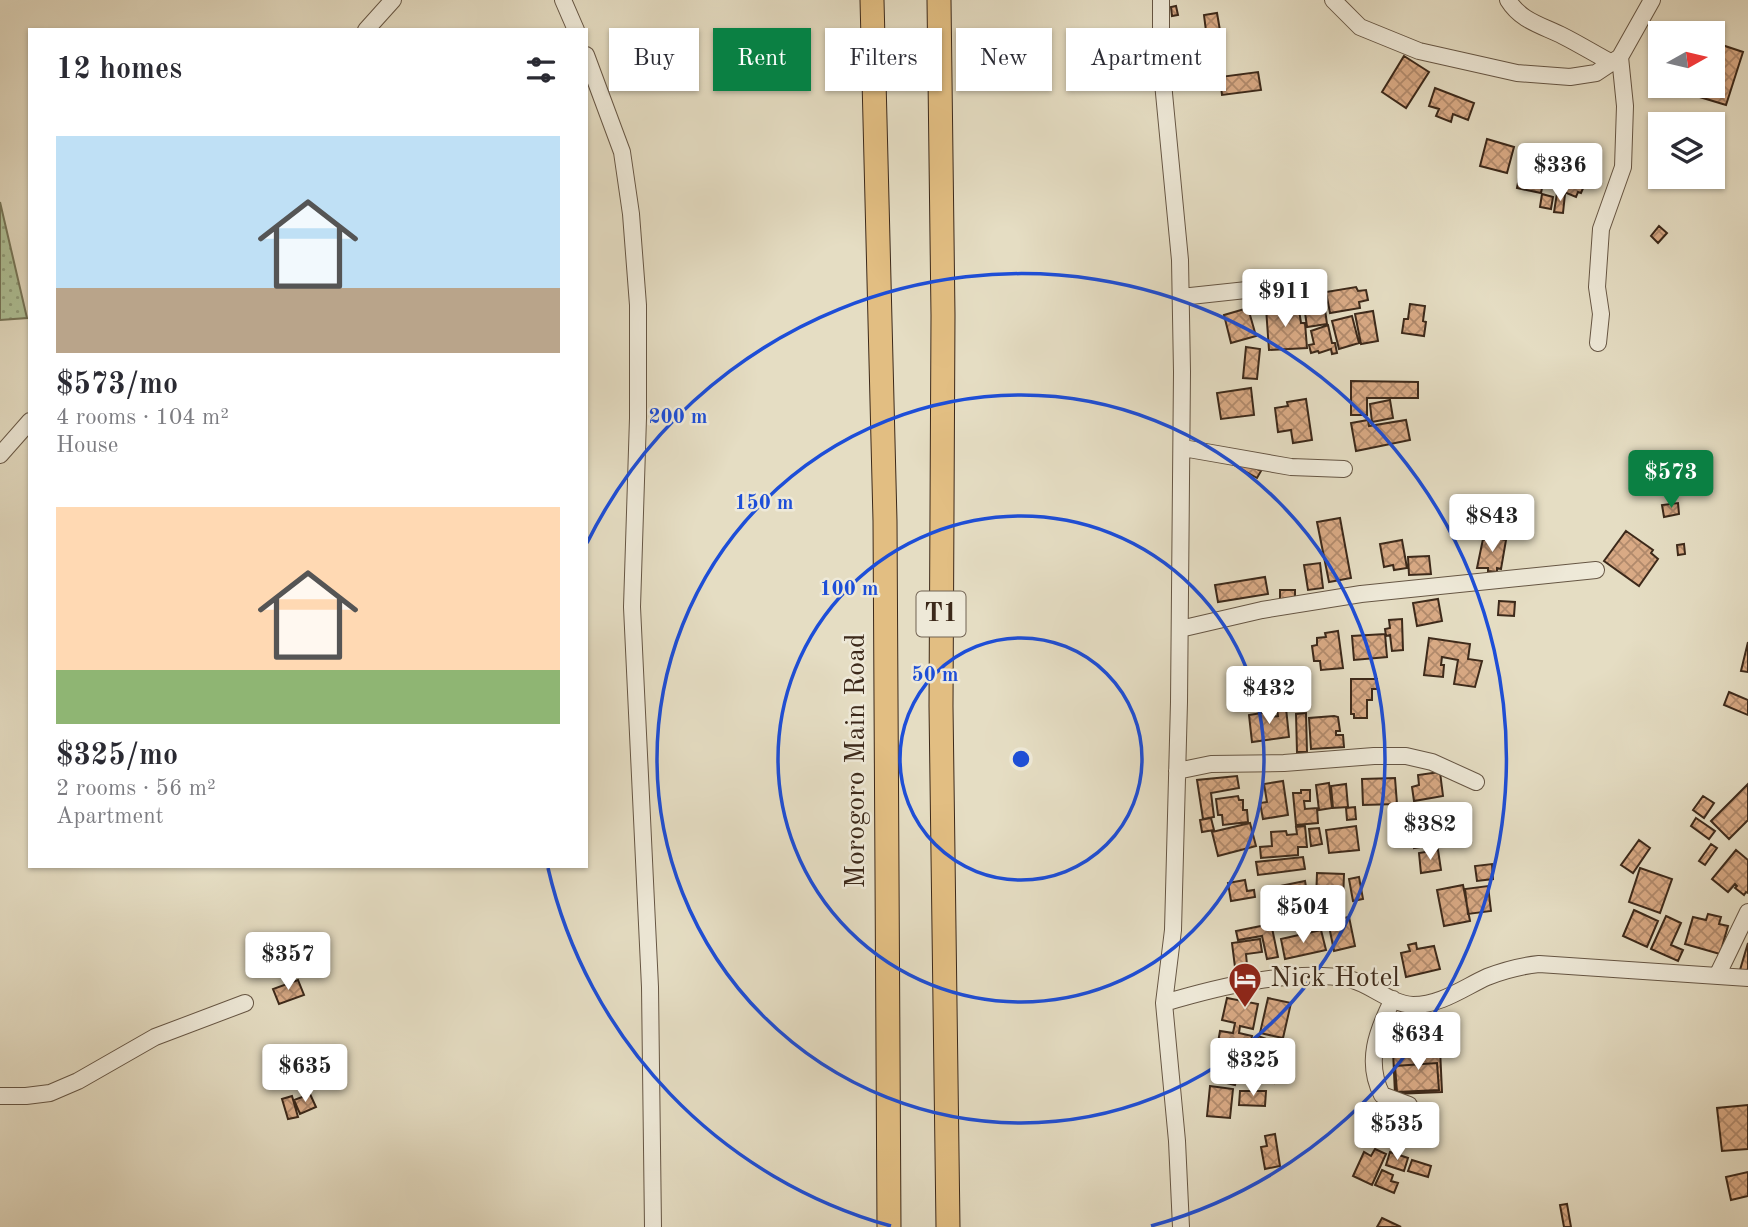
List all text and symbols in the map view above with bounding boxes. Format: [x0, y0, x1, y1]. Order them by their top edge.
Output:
north arrow [1648, 21, 1726, 98]
map controls [1648, 21, 1725, 189]
chip: Buy [609, 28, 699, 91]
chip: Rent [713, 28, 811, 91]
chip: Filters [825, 28, 942, 91]
chip: New [956, 28, 1052, 91]
chip: Apartment [1066, 28, 1226, 91]
icon: filters [522, 51, 560, 89]
text: 12 homes [56, 55, 182, 85]
button: layers [1648, 112, 1725, 189]
pin: $336 [1519, 144, 1601, 203]
text: $336 [1533, 154, 1587, 177]
icon: home [245, 181, 371, 307]
pin: $911 [1244, 270, 1326, 329]
text: $911 [1258, 280, 1312, 303]
text: $573/mo [56, 370, 178, 400]
text: 4 rooms · 104 m² [56, 406, 229, 429]
text: 200 m [648, 407, 708, 428]
text: House [56, 434, 118, 457]
pin: $573 [1630, 450, 1712, 510]
text: $573 [1644, 461, 1698, 484]
text: 150 m [734, 493, 794, 514]
pin: $843 [1451, 494, 1533, 554]
text: $843 [1465, 505, 1519, 528]
icon: home [245, 552, 371, 678]
text: 100 m [819, 579, 879, 600]
road number: T1 [916, 592, 965, 636]
street label: Morogoro Main Road [843, 633, 871, 889]
text: 50 m [911, 665, 959, 686]
pin: $432 [1228, 666, 1310, 726]
text: $432 [1242, 677, 1296, 700]
text: $325/mo [56, 741, 178, 771]
centre of rings [1009, 747, 1033, 771]
text: 2 rooms · 56 m² [56, 777, 216, 800]
pin: $382 [1389, 802, 1471, 862]
text: Apartment [56, 805, 164, 828]
text: $382 [1403, 813, 1457, 836]
pin: $504 [1262, 886, 1344, 945]
text: $504 [1276, 896, 1330, 919]
pin: $357 [247, 932, 329, 992]
text: $357 [261, 943, 315, 966]
hotel icon: Nick Hotel [1226, 960, 1264, 1009]
place label: Nick Hotel [1270, 965, 1400, 993]
pin: $634 [1377, 1012, 1459, 1072]
text: $634 [1391, 1023, 1445, 1046]
pin: $325 [1212, 1038, 1294, 1098]
pin: $635 [264, 1044, 346, 1104]
text: $325 [1226, 1049, 1280, 1072]
text: $635 [278, 1055, 332, 1078]
pin: $535 [1356, 1102, 1438, 1162]
text: $535 [1370, 1113, 1424, 1136]

